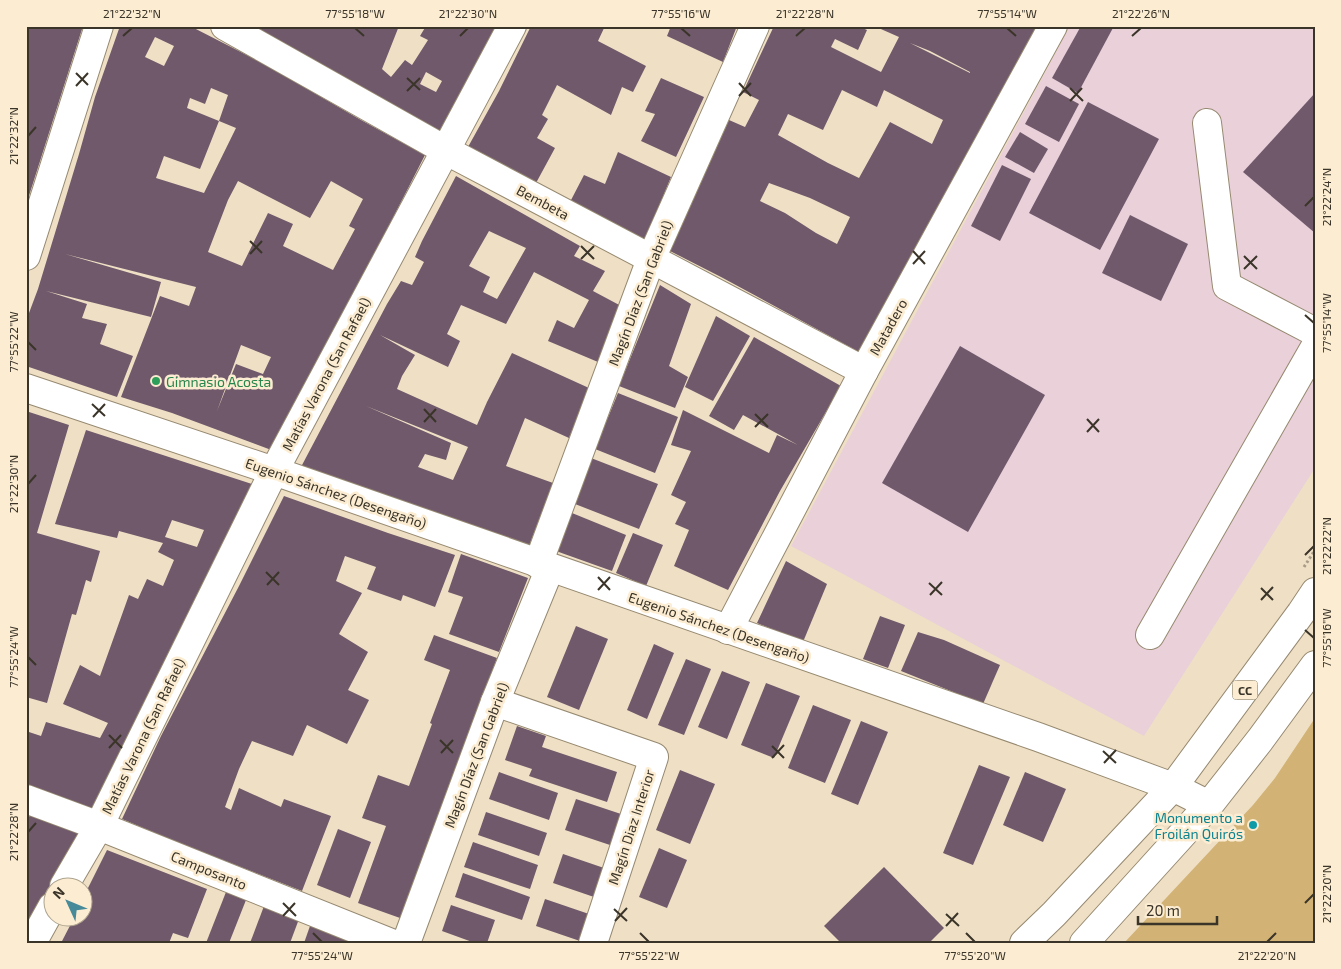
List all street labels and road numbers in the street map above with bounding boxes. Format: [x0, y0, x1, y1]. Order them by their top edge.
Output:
street label: Bembeta [514, 181, 572, 223]
street label: Magín Díaz (San Gabriel) [604, 218, 676, 368]
street label: Matías Varona (San Rafael) [278, 294, 374, 454]
street label: Matadero [866, 296, 910, 358]
street label: Eugenio Sánchez (Desengaño) [243, 454, 429, 532]
street label: Eugenio Sánchez (Desengaño) [626, 588, 812, 666]
street label: Matías Varona (San Rafael) [98, 655, 188, 817]
street label: Magín Díaz (San Gabriel) [440, 680, 512, 830]
road number: CC [1232, 680, 1258, 700]
street label: Magín Diaz Interior [604, 767, 658, 887]
street label: Camposanto [169, 847, 249, 893]

